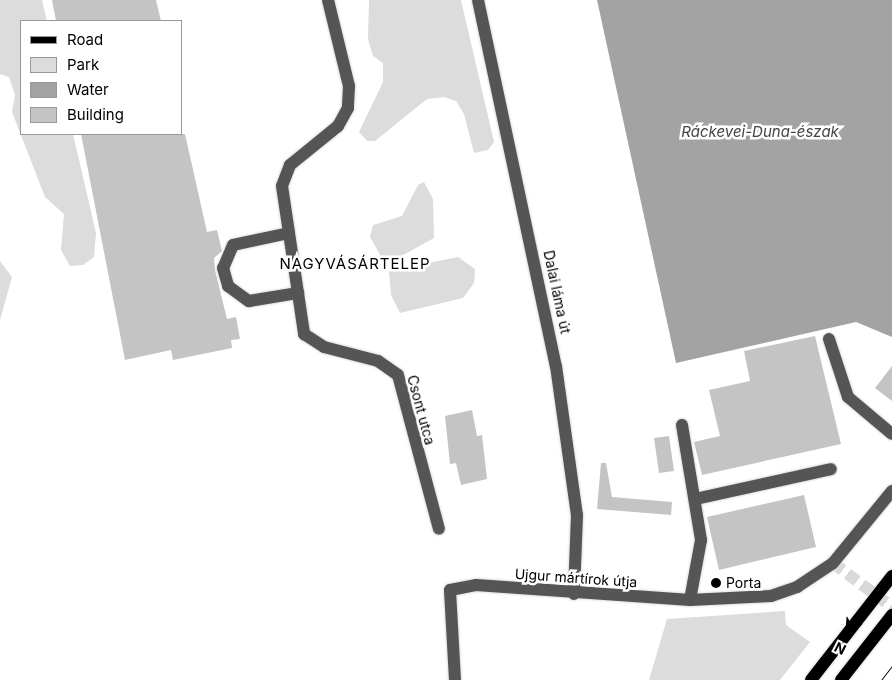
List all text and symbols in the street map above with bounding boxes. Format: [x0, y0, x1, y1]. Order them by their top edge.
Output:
legend [20, 20, 182, 135]
text: Road [67, 30, 103, 49]
text: Park [67, 55, 99, 74]
text: Water [67, 80, 109, 99]
text: Building [67, 105, 124, 124]
water label: Ráckevei-Duna-észak [681, 123, 839, 141]
street label: Dalai láma út [540, 249, 574, 335]
district label: NAGYVÁSÁRTELEP [278, 255, 432, 273]
street label: Csont utca [404, 373, 438, 447]
street label: Ujgur mártírok útja [514, 565, 638, 591]
place label: Porta [726, 575, 761, 591]
marker: Porta [710, 577, 722, 589]
north arrow [822, 610, 872, 660]
text: N [831, 639, 849, 659]

